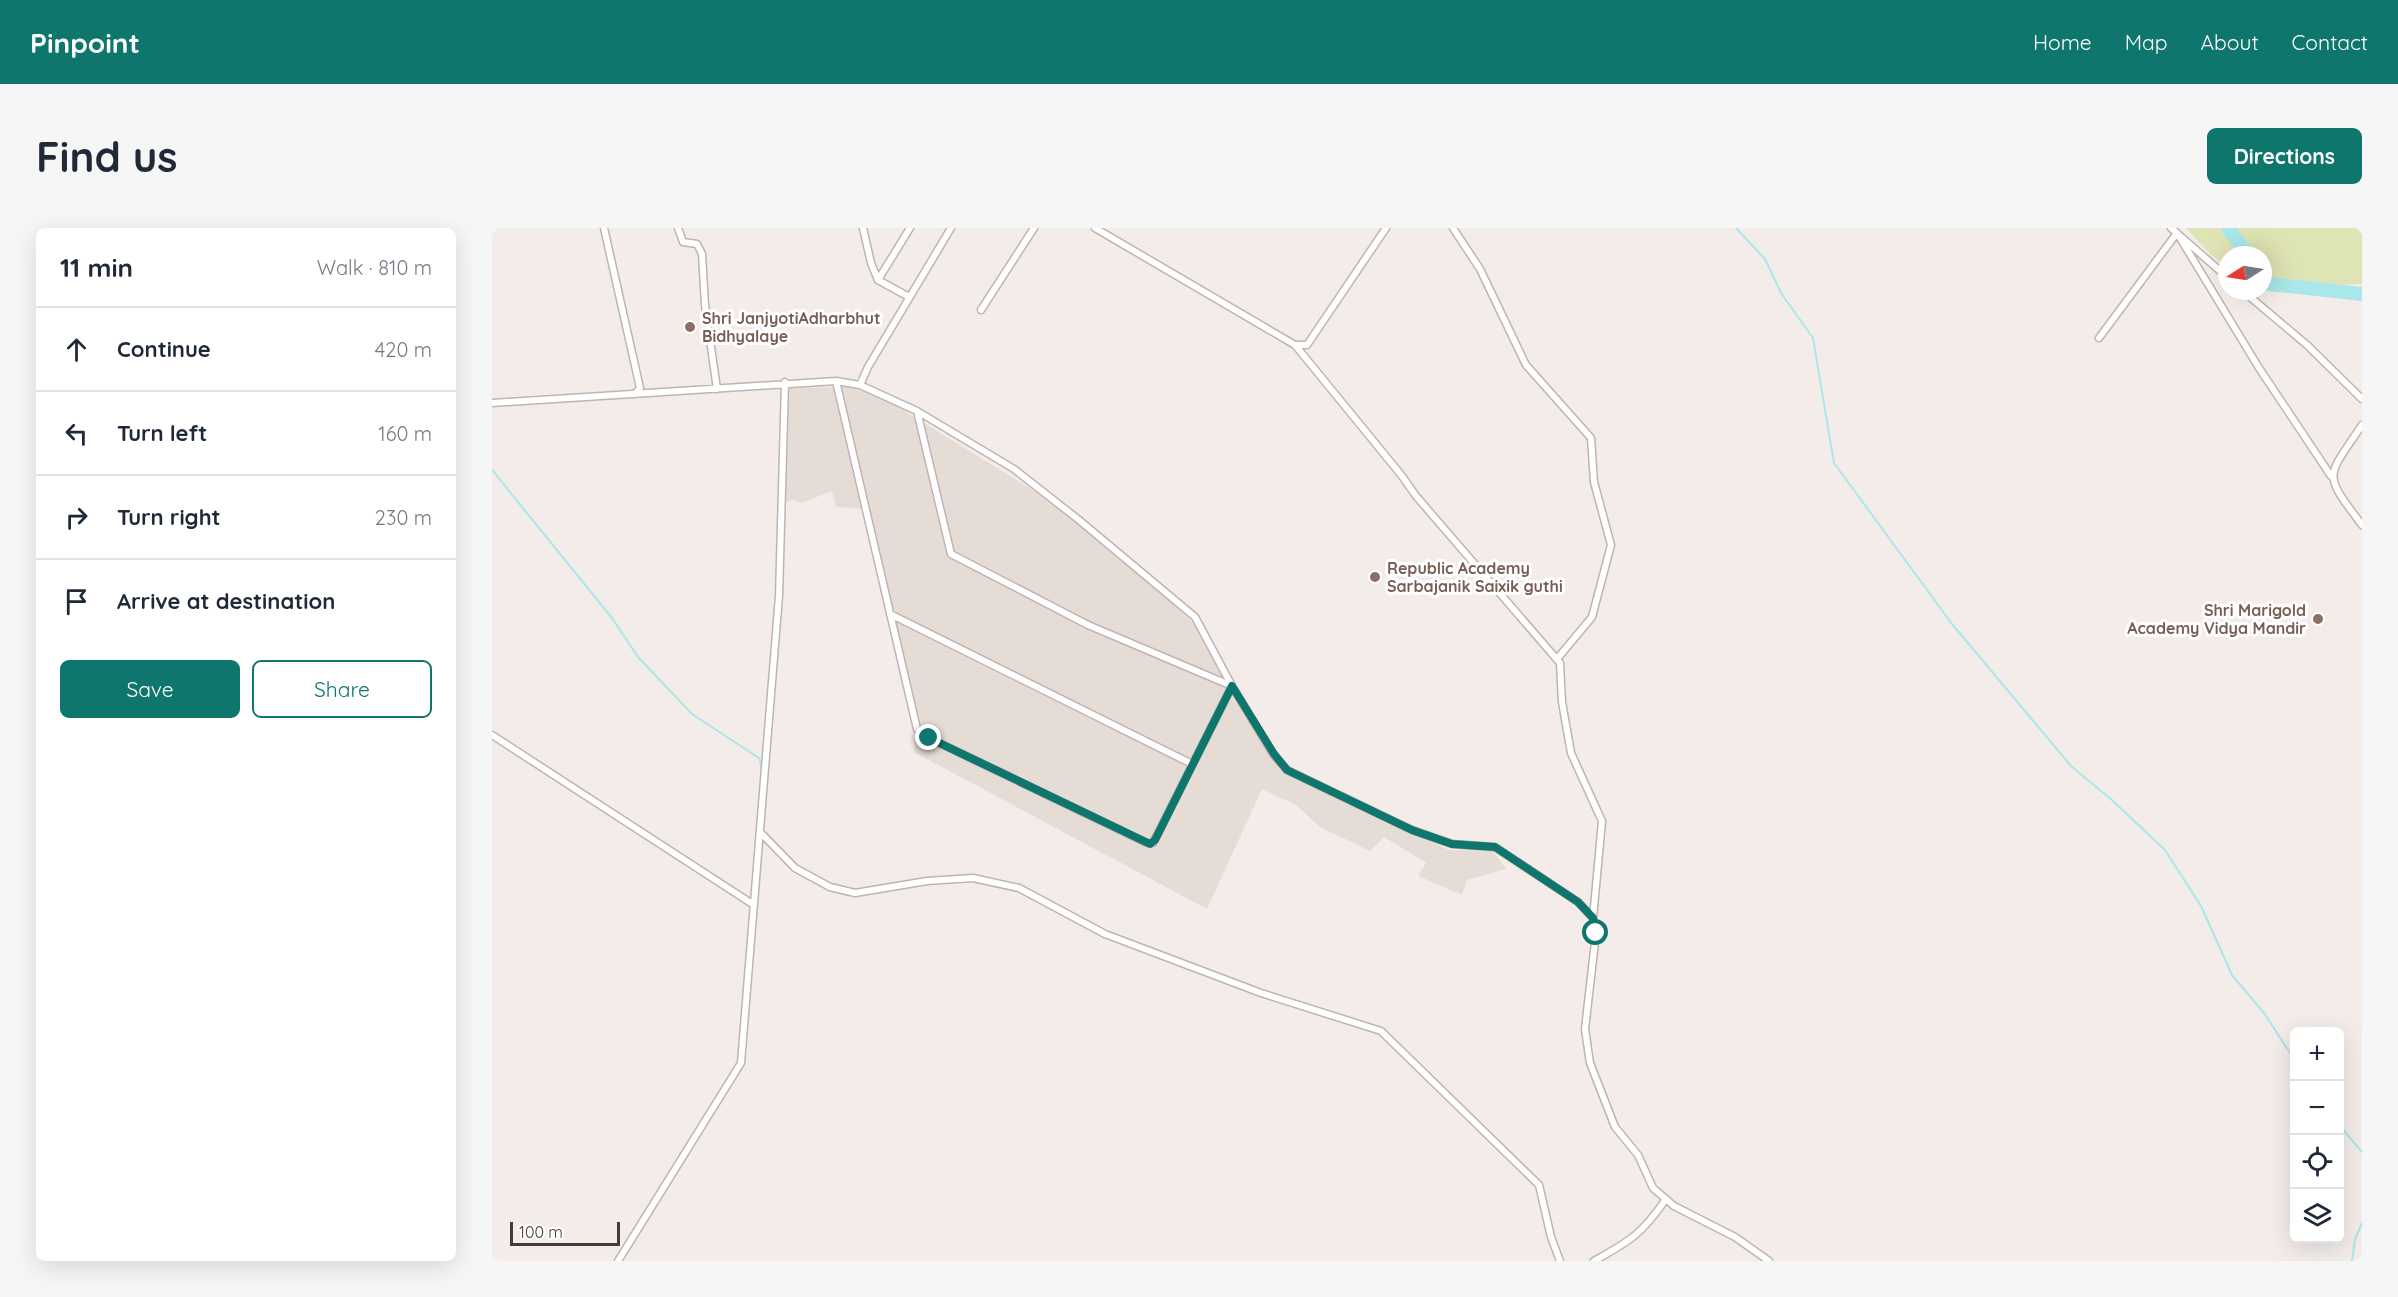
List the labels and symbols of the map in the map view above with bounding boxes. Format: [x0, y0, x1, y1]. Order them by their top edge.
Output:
north arrow [2218, 246, 2272, 300]
place label: Shri JanjyotiAdharbhut Bidhyalaye [702, 308, 881, 346]
marker: Shri JanjyotiAdharbhut Bidhyalaye [683, 320, 697, 334]
place label: Republic Academy Sarbajanik Saixik guthi [1387, 558, 1563, 596]
marker: Republic Academy Sarbajanik Saixik guthi [1368, 570, 1382, 584]
place label: Shri Marigold Academy Vidya Mandir [2127, 600, 2306, 638]
marker: Shri Marigold Academy Vidya Mandir [2311, 612, 2325, 626]
route end [915, 724, 941, 750]
route start [1582, 919, 1608, 945]
scale bar [510, 1219, 620, 1246]

